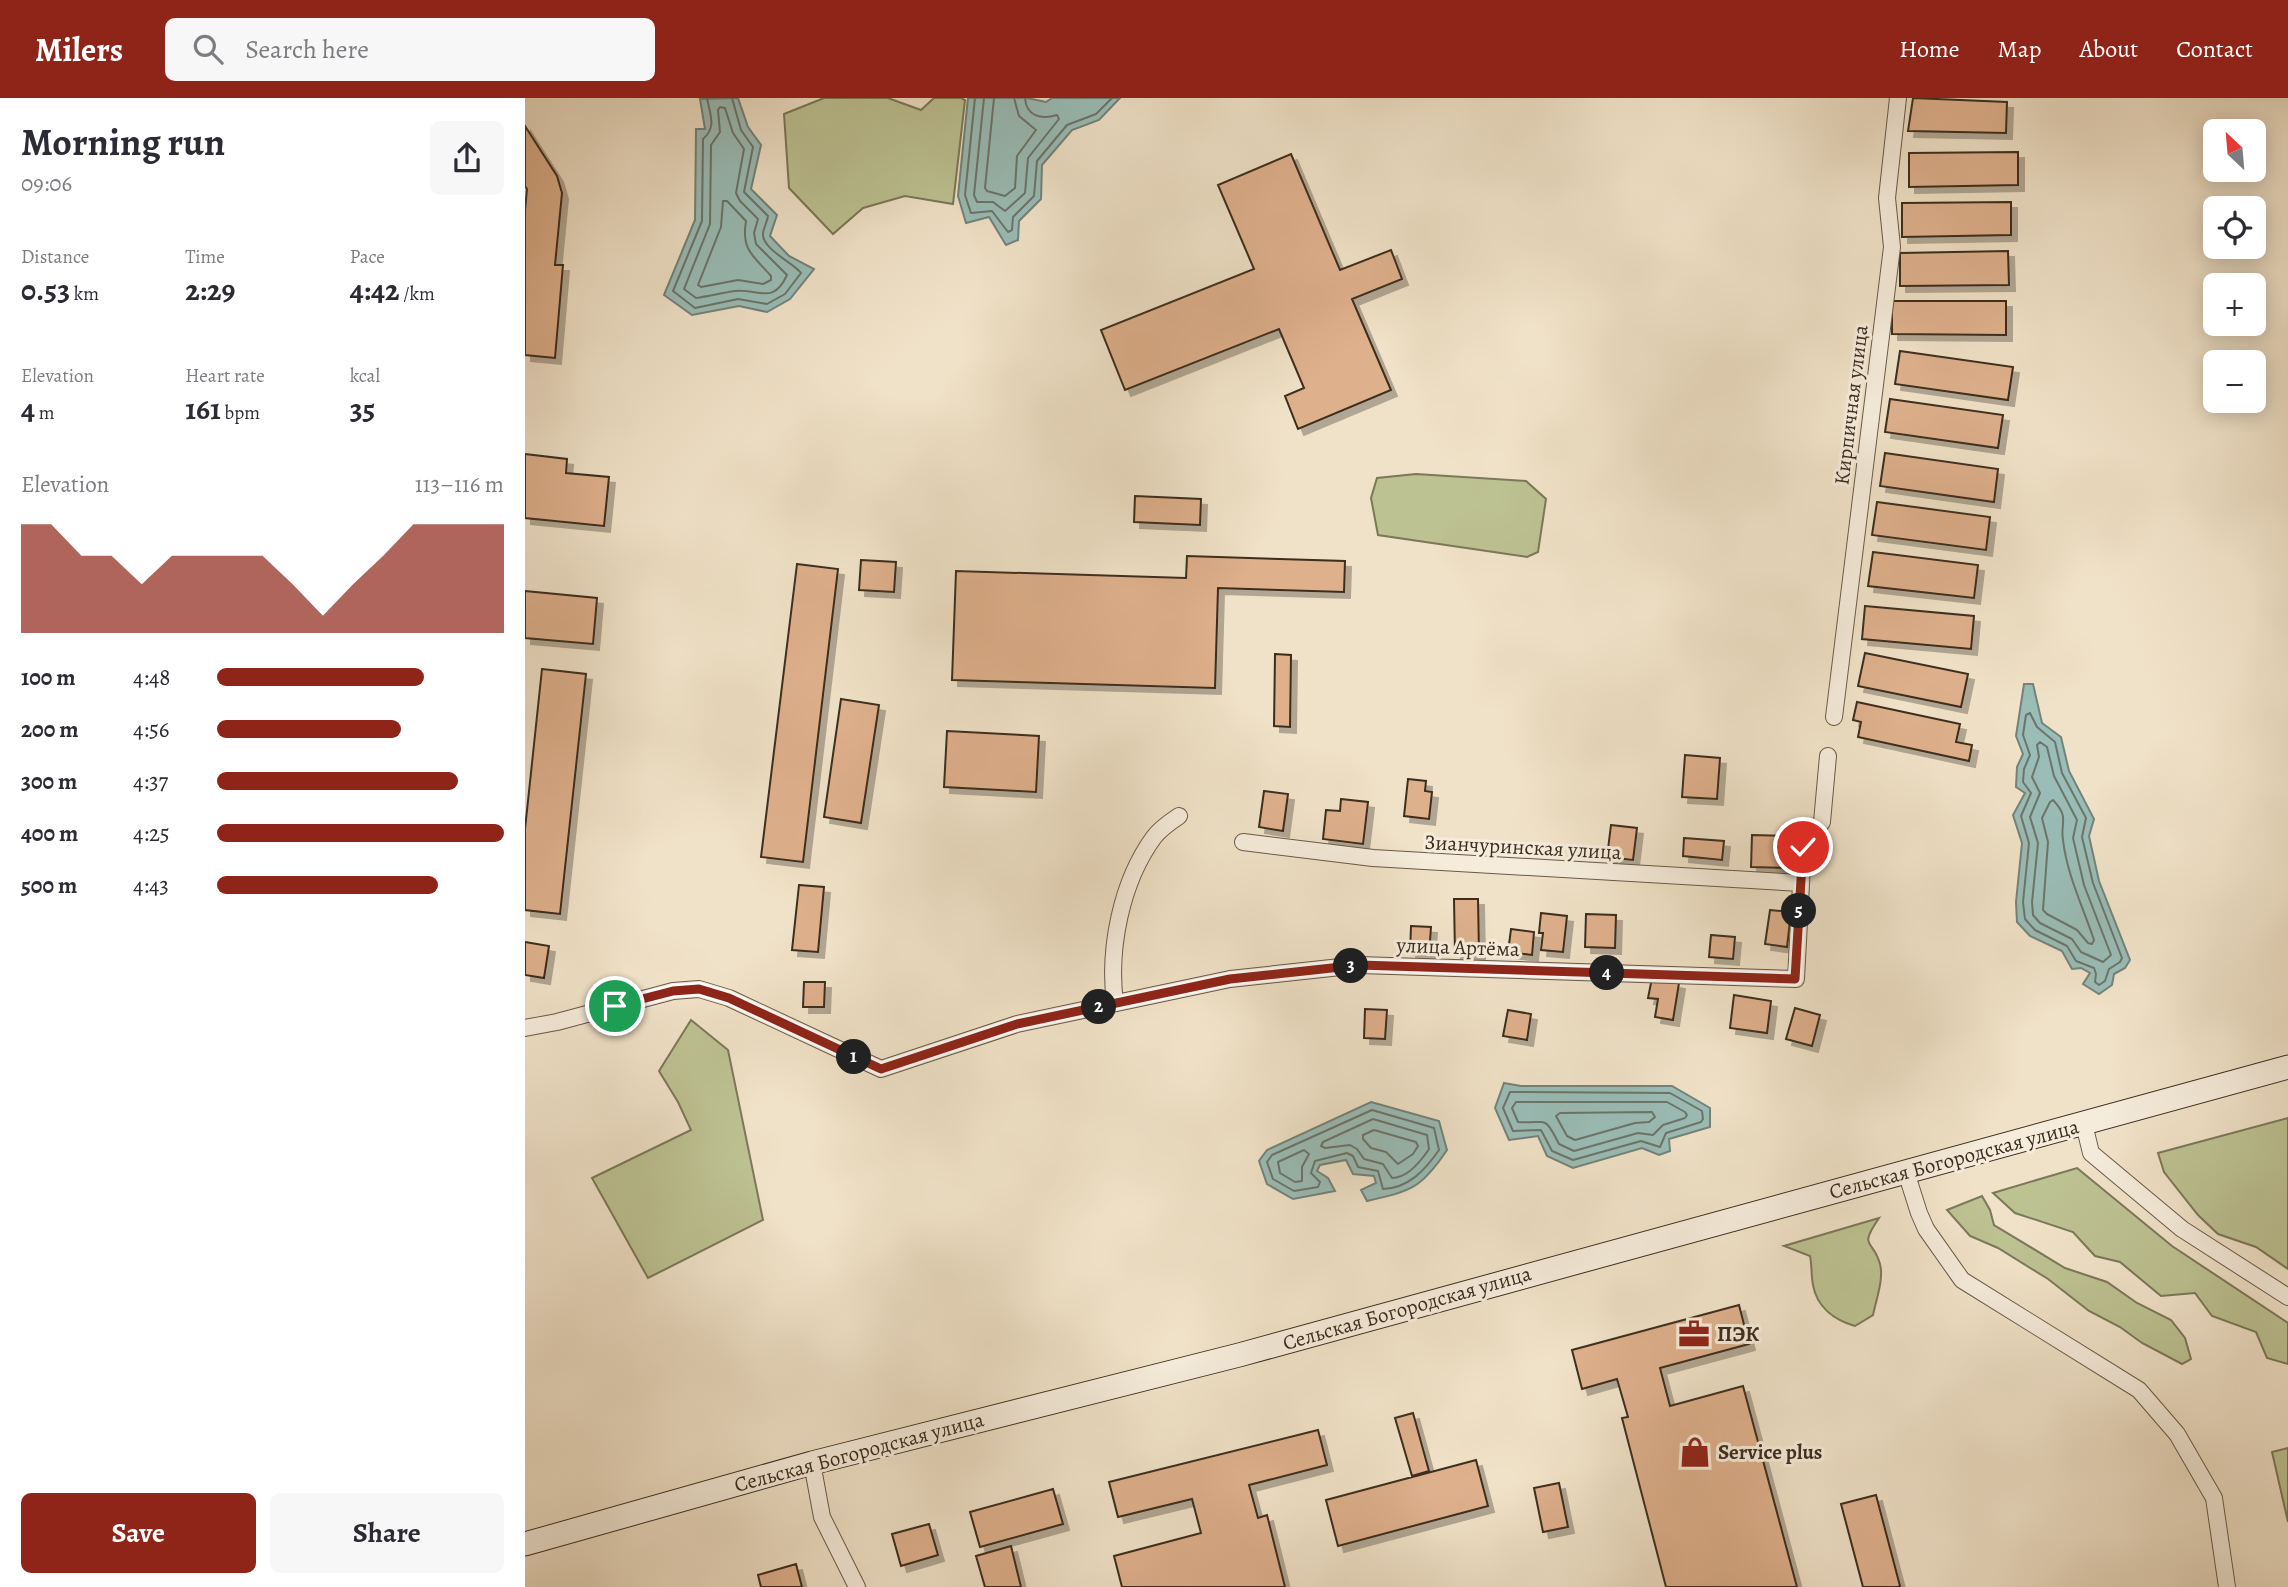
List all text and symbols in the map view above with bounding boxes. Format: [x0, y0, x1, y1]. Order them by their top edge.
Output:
search box [165, 18, 655, 81]
text: Milers [35, 27, 123, 72]
icon: search [189, 30, 227, 68]
text: Search here [245, 32, 369, 67]
text: Home [1899, 33, 1960, 65]
text: Map [1998, 33, 2042, 65]
text: About [2080, 33, 2138, 65]
text: Contact [2176, 33, 2253, 65]
text: Morning run [21, 116, 225, 168]
north arrow [2203, 119, 2266, 182]
map controls [2203, 119, 2266, 413]
button: share [430, 121, 504, 195]
text: 09:06 [21, 168, 72, 199]
button: locate [2203, 196, 2266, 259]
text: Distance [21, 244, 89, 270]
text: Time [185, 244, 225, 270]
text: Pace [350, 244, 385, 270]
text: 0.53 [21, 270, 70, 310]
text: 2:29 [185, 270, 235, 310]
text: 4:42 [350, 270, 400, 310]
button: + [2203, 273, 2266, 336]
text: km [70, 281, 99, 307]
text: /km [400, 281, 435, 307]
street label: Кирпичная улица [1827, 323, 1875, 487]
button: − [2203, 350, 2266, 413]
text: Elevation [21, 363, 94, 389]
text: Heart rate [185, 363, 265, 389]
text: kcal [350, 363, 380, 389]
text: 4 [21, 389, 35, 429]
text: 161 [185, 389, 221, 429]
text: 35 [350, 389, 375, 429]
text: m [35, 400, 55, 426]
text: bpm [221, 400, 260, 426]
text: Elevation [21, 469, 109, 500]
text: 113–116 m [415, 469, 504, 500]
text: 100 m [21, 662, 76, 693]
text: 4:48 [133, 662, 170, 693]
text: 200 m [21, 714, 79, 745]
text: 4:56 [133, 714, 169, 745]
text: 300 m [21, 766, 77, 797]
text: 4:37 [133, 766, 168, 797]
pin [1773, 817, 1833, 877]
text: 400 m [21, 818, 78, 849]
text: 4:25 [133, 818, 170, 849]
street label: Зианчуринская улица [1424, 828, 1623, 866]
icon: check [1784, 828, 1822, 866]
text: 500 m [21, 870, 77, 901]
text: 4:43 [133, 870, 169, 901]
pin: 5 [1781, 894, 1817, 928]
text: 5 [1794, 897, 1803, 923]
street label: улица Артёма [1395, 931, 1520, 963]
pin: 3 [1333, 948, 1369, 984]
text: 3 [1346, 952, 1355, 978]
pin: 4 [1589, 956, 1625, 990]
text: 4 [1602, 959, 1611, 985]
pin [585, 976, 645, 1036]
icon: arrive [596, 987, 634, 1025]
pin: 2 [1081, 990, 1117, 1024]
text: 2 [1094, 993, 1103, 1019]
pin: 1 [837, 1040, 871, 1074]
text: 1 [850, 1043, 857, 1069]
street label: Сельская Богородская улица [1826, 1112, 2082, 1206]
street label: Сельская Богородская улица [1280, 1259, 1535, 1357]
office icon: ПЭК [1677, 1317, 1711, 1351]
place label: ПЭК [1717, 1320, 1759, 1348]
street label: Сельская Богородская улица [731, 1405, 987, 1499]
shop icon: Service plus [1678, 1435, 1712, 1469]
place label: Service plus [1718, 1438, 1822, 1466]
button: Save [21, 1493, 256, 1573]
button: Share [270, 1493, 504, 1573]

